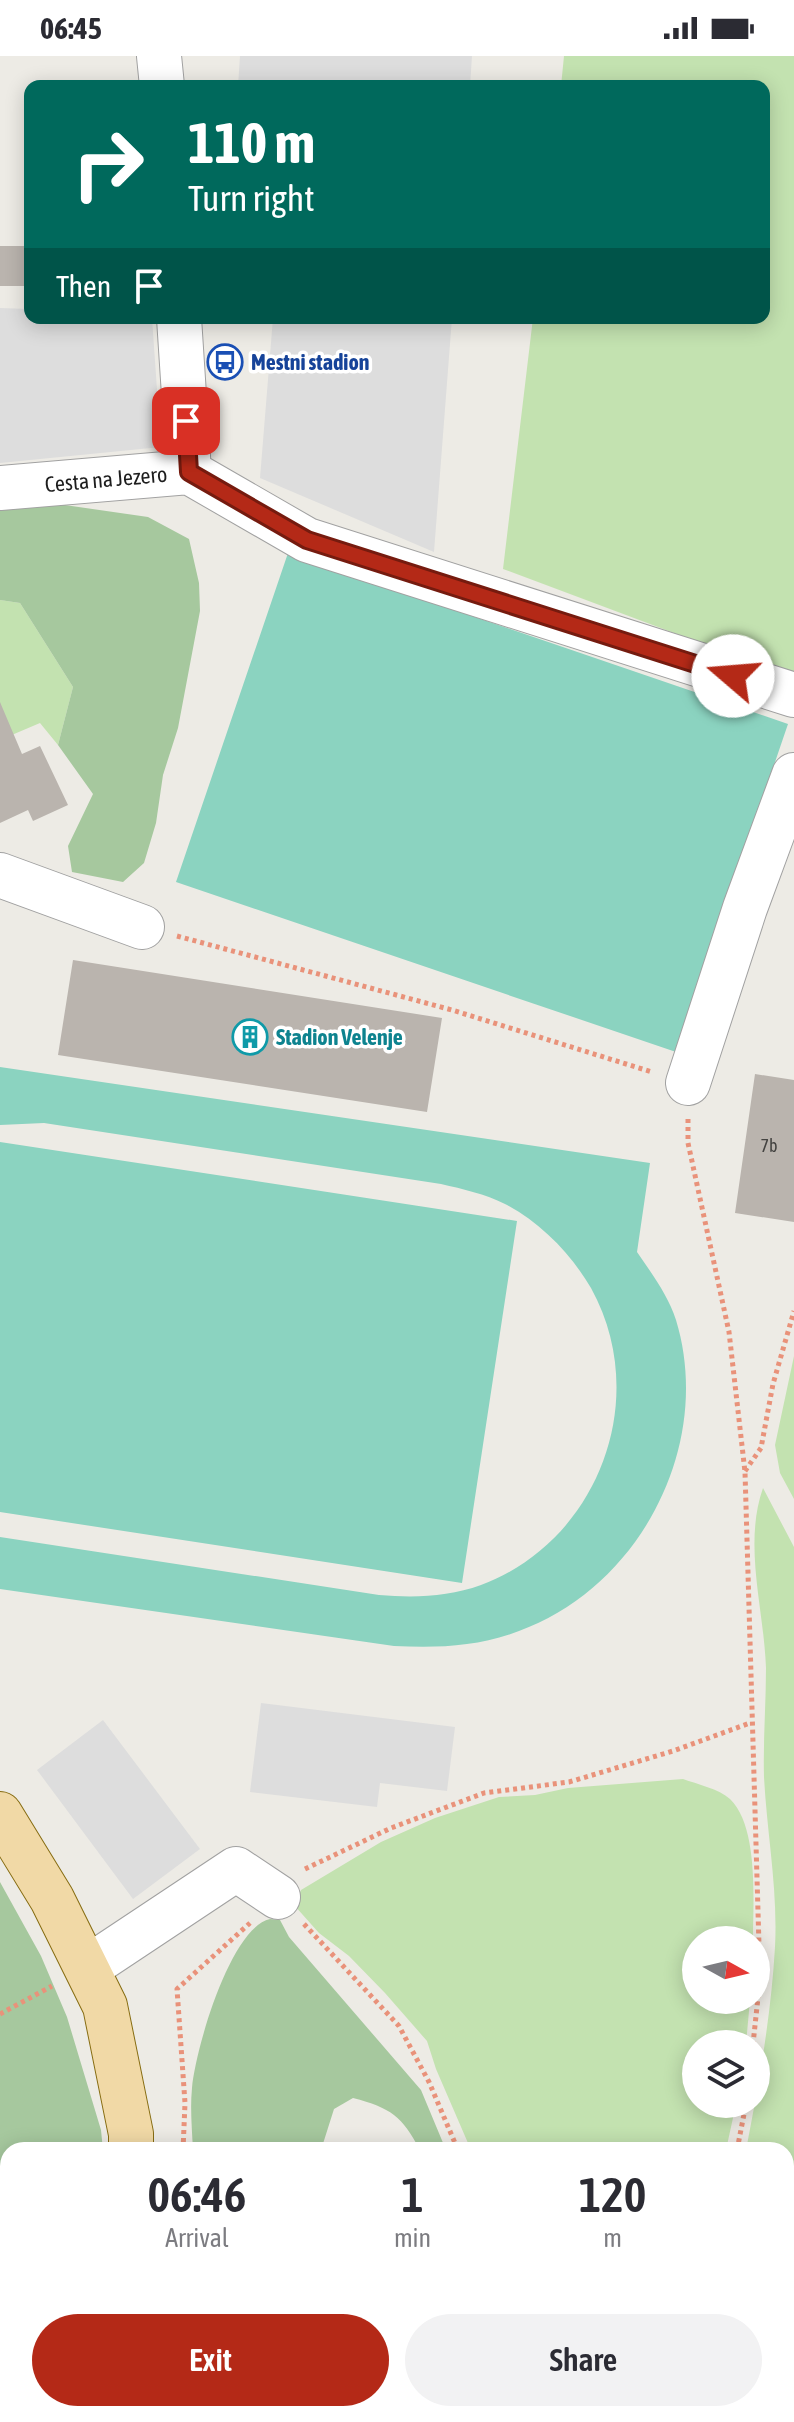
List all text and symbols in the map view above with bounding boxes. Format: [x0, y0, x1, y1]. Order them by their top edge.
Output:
text: 06:45 [40, 11, 102, 45]
text: 110 m [188, 111, 315, 175]
icon: right [56, 112, 160, 216]
text: Turn right [188, 177, 315, 219]
icon: arrive [127, 264, 171, 308]
text: Then [56, 269, 111, 303]
bus stop icon: Mestni stadion [206, 343, 244, 381]
place label: Mestni stadion [251, 349, 369, 375]
pin [152, 387, 220, 455]
icon: arrive [164, 399, 208, 443]
street label: Cesta na Jezero [44, 461, 168, 497]
position arrow [691, 634, 775, 718]
building icon: Stadion Velenje [231, 1018, 269, 1056]
place label: Stadion Velenje [276, 1024, 403, 1050]
house number: 7b [761, 1135, 778, 1156]
north arrow [682, 1926, 770, 2014]
map controls [682, 1926, 770, 2118]
button: layers [682, 2030, 770, 2118]
text: 06:46 [148, 2167, 246, 2222]
text: 1 [401, 2167, 424, 2222]
text: 120 [579, 2167, 646, 2222]
text: Arrival [165, 2223, 229, 2253]
text: min [394, 2223, 431, 2253]
text: m [603, 2223, 622, 2253]
button: Exit [32, 2314, 389, 2406]
button: Share [405, 2314, 762, 2406]

